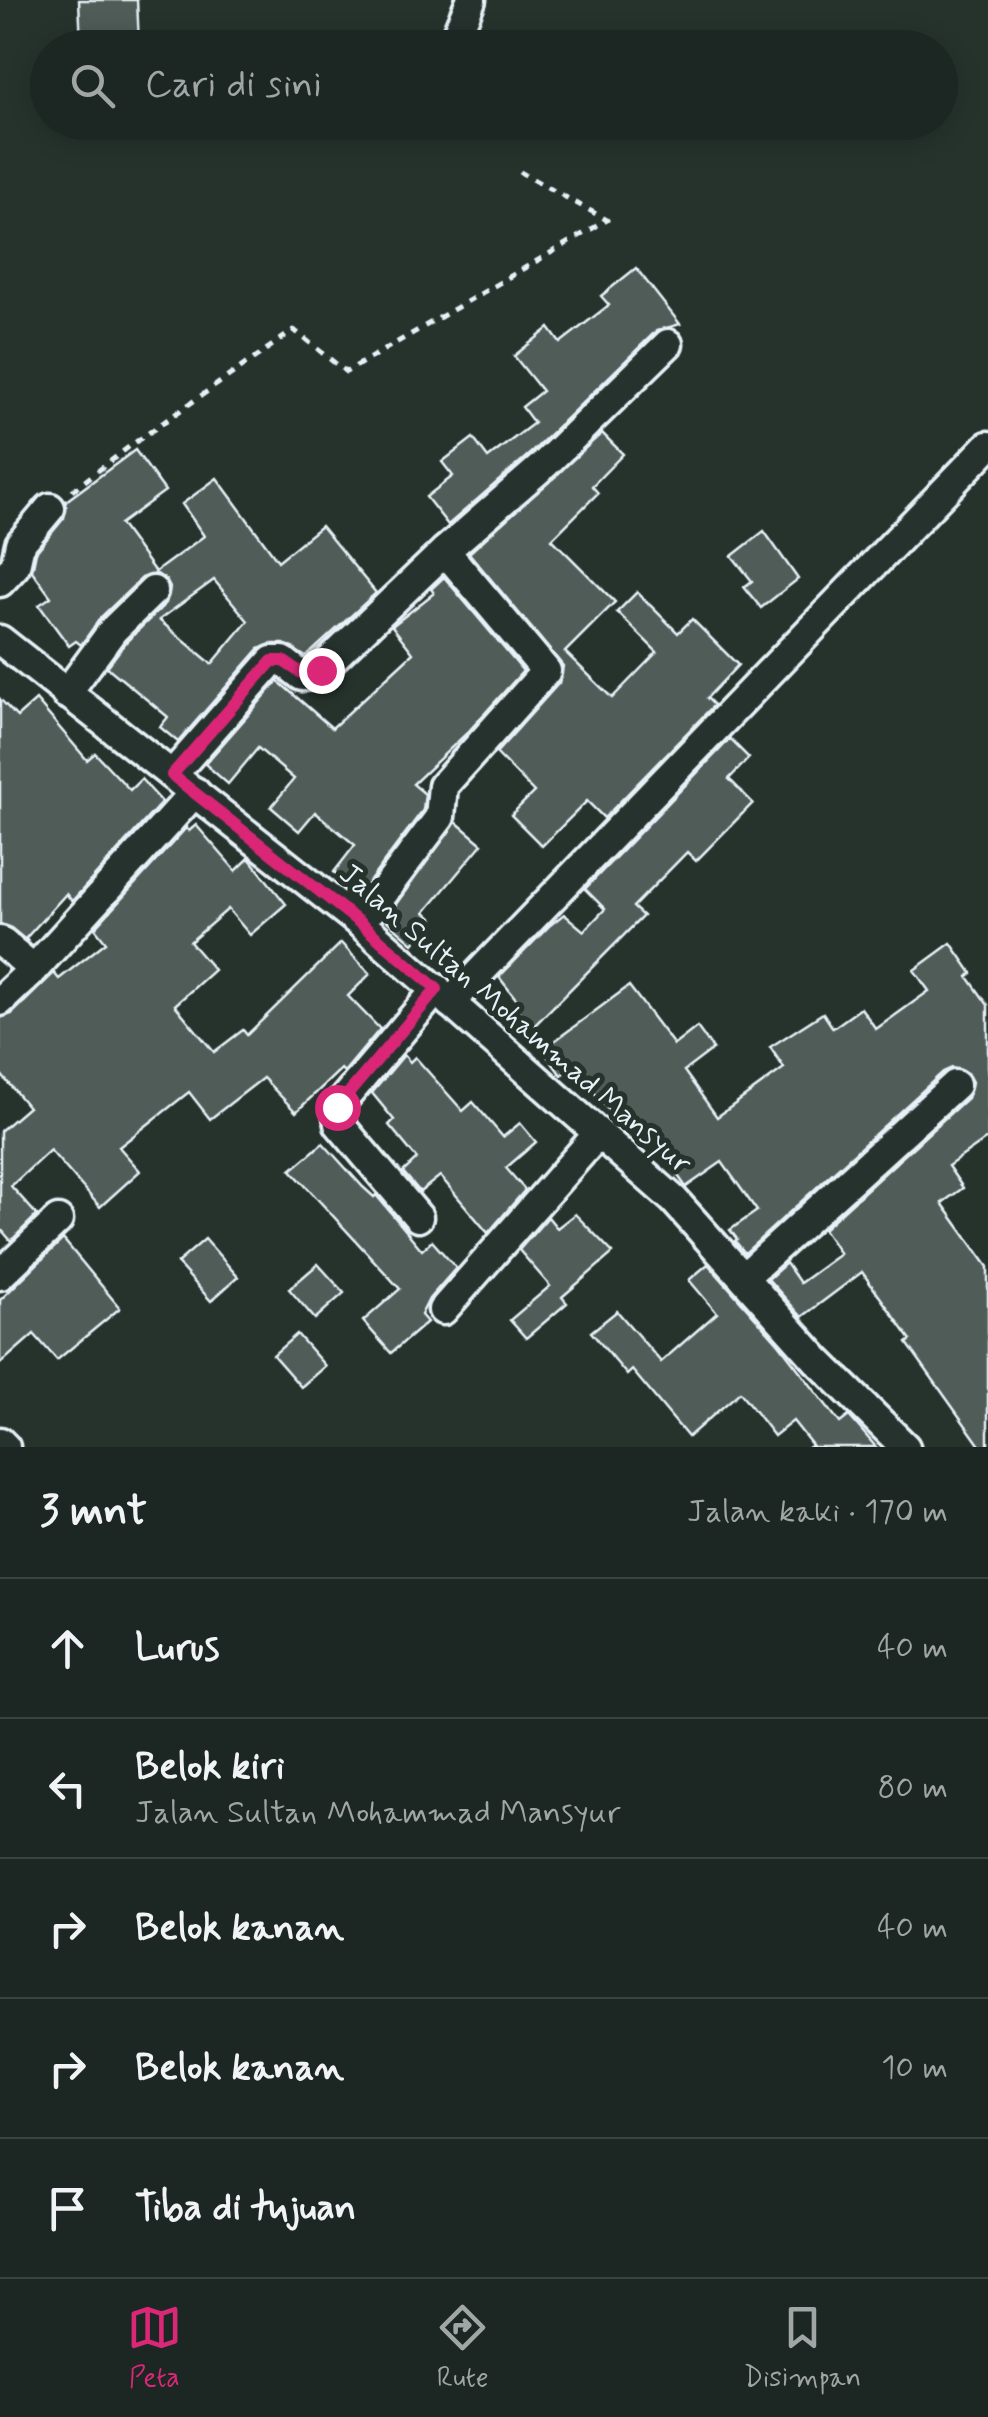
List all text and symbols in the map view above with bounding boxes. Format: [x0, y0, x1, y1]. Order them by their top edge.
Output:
search box [30, 30, 958, 140]
icon: search [65, 58, 120, 113]
text: Cari di sini [145, 61, 322, 110]
route end [299, 648, 345, 694]
street label: Jalan Sultan Mohammad Mansyur [330, 855, 700, 1183]
route start [315, 1085, 361, 1131]
text: 3 mnt [40, 1485, 147, 1540]
text: Jalan kaki · 170 m [687, 1491, 948, 1533]
icon: ahead [40, 1621, 95, 1676]
text: Lurus [135, 1624, 219, 1673]
text: 40 m [877, 1627, 948, 1669]
text: Belok kiri [135, 1743, 285, 1792]
icon: left [40, 1761, 95, 1816]
text: 80 m [878, 1767, 948, 1809]
text: Jalan Sultan Mohammad Mansyur [135, 1792, 620, 1834]
icon: right [40, 1901, 95, 1956]
text: Belok kanan [135, 1904, 344, 1953]
text: 40 m [877, 1907, 948, 1949]
icon: right [40, 2041, 95, 2096]
text: Belok kanan [135, 2044, 344, 2093]
text: 10 m [881, 2047, 948, 2089]
icon: arrive [40, 2181, 95, 2236]
text: Tiba di tujuan [135, 2184, 356, 2233]
tab: Peta [127, 2300, 182, 2397]
tab: Rute [435, 2300, 490, 2397]
tab: Disimpan [744, 2300, 861, 2397]

